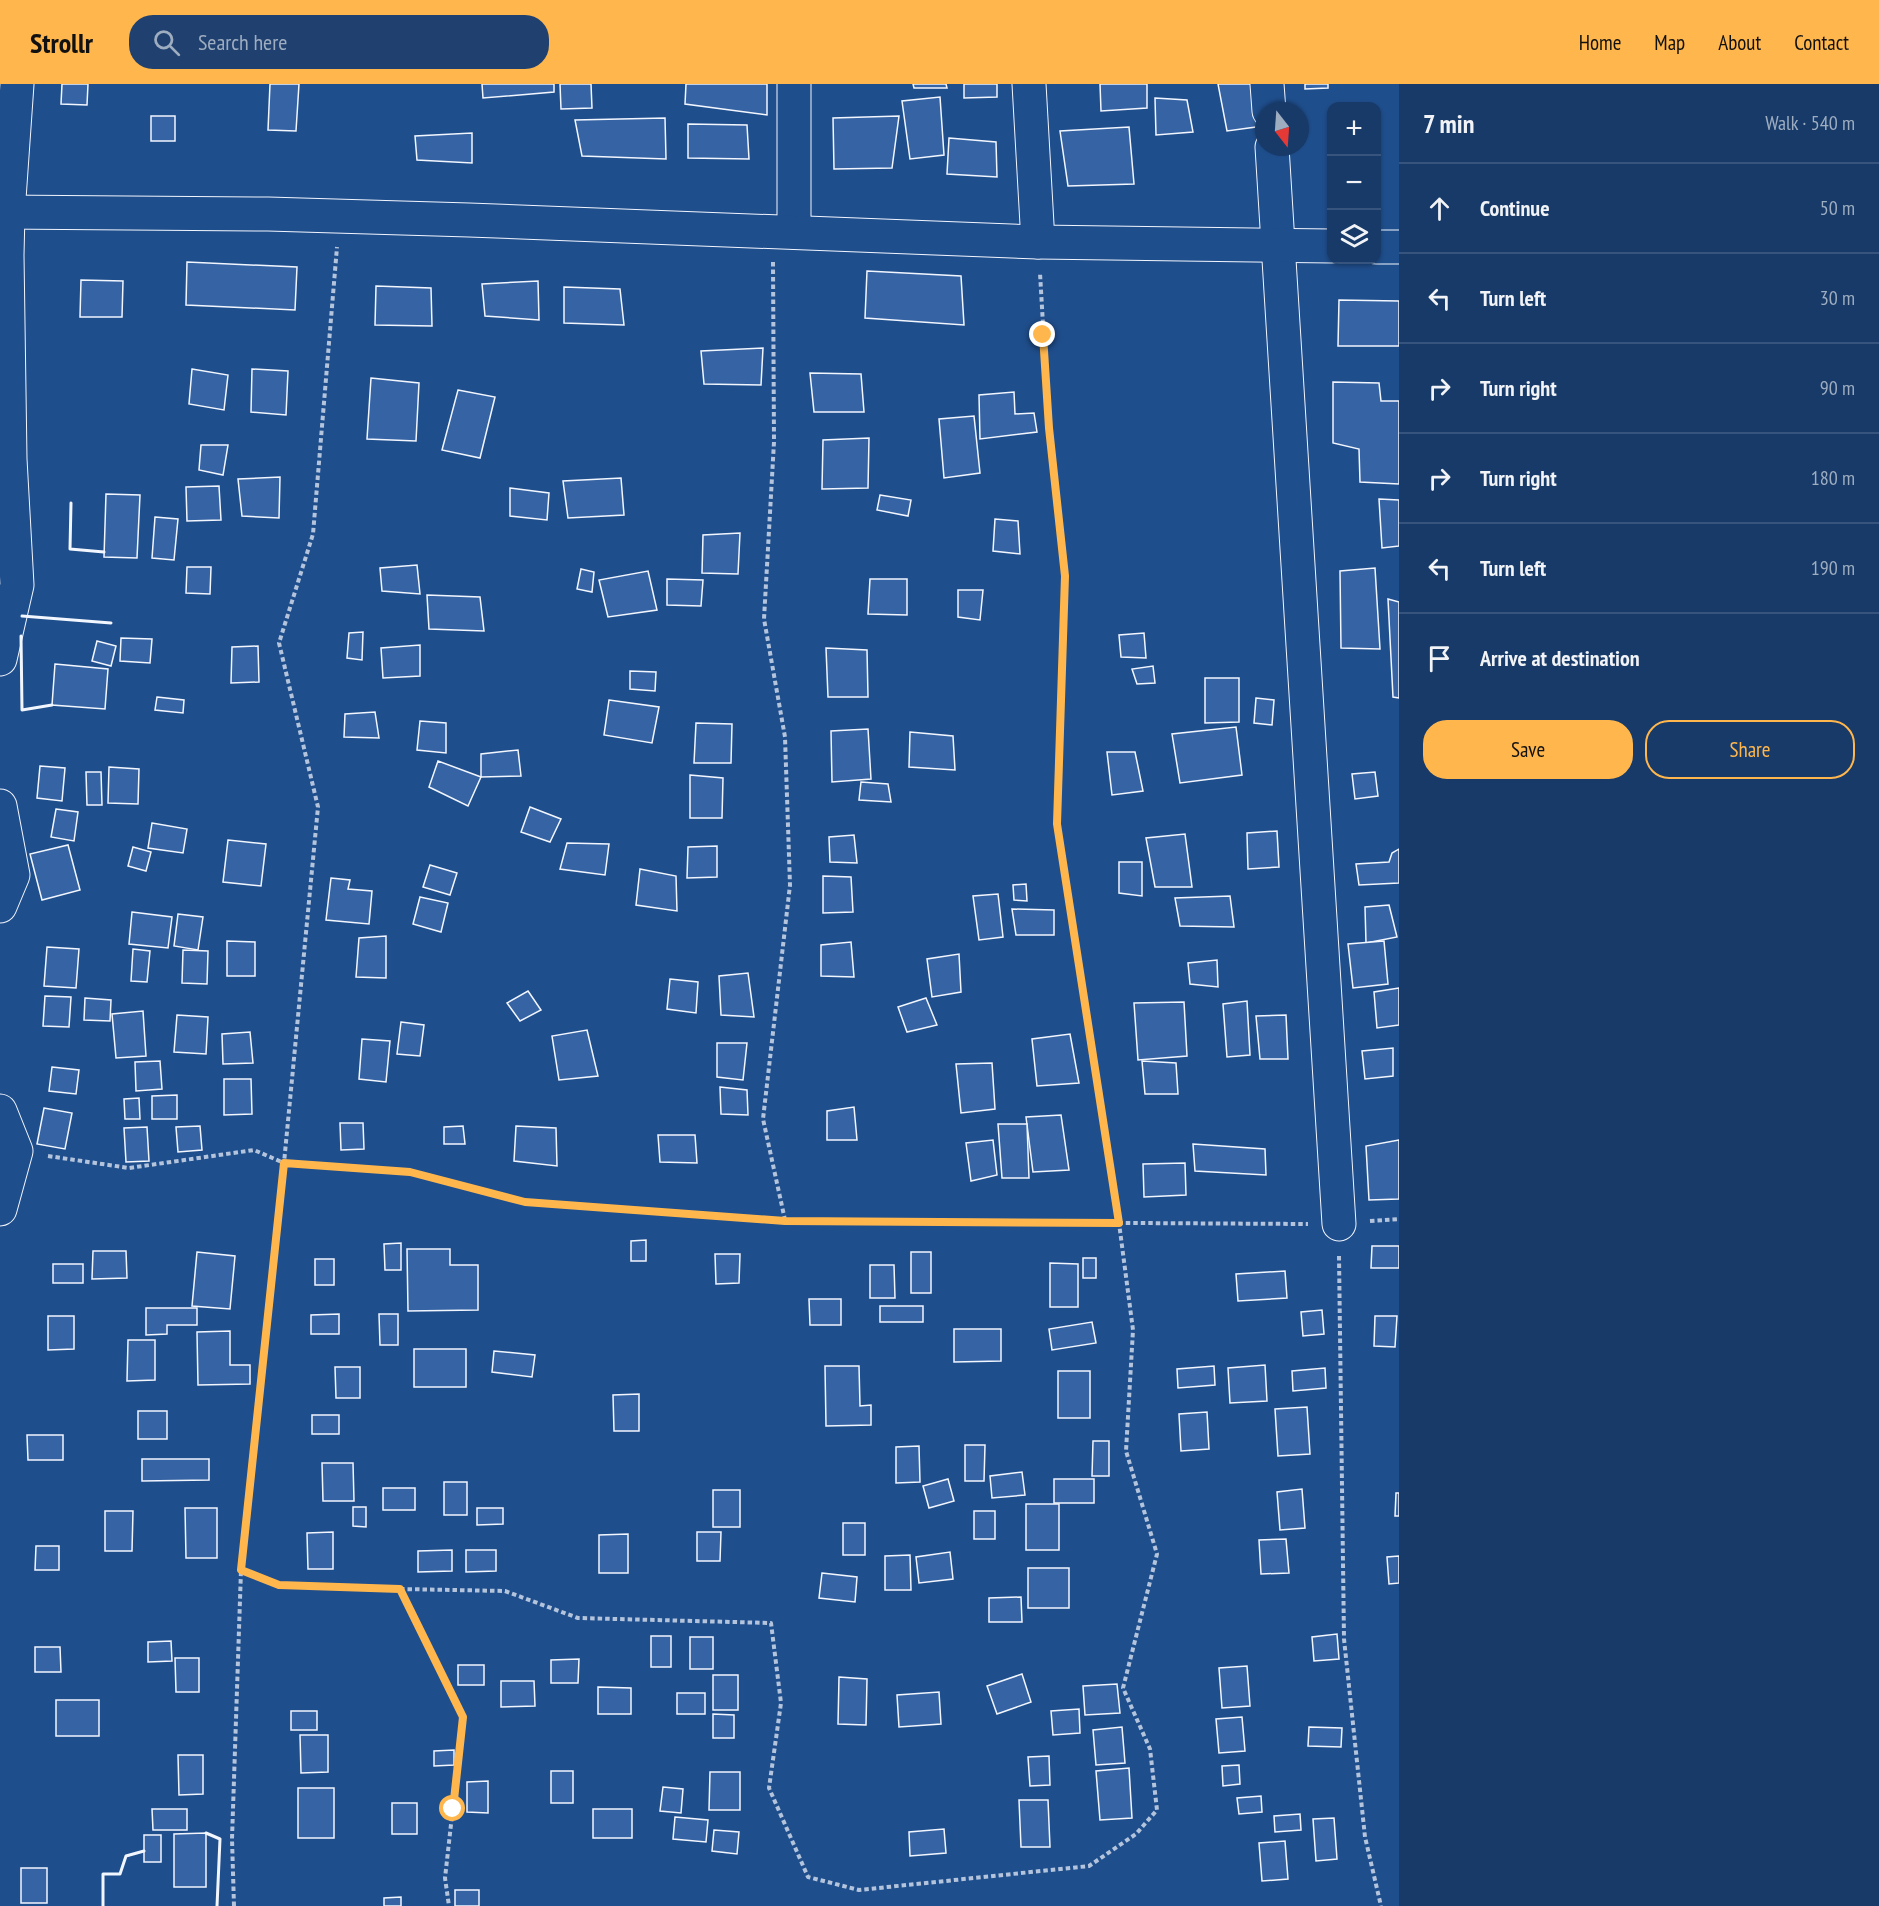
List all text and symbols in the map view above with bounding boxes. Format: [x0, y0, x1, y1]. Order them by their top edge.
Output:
search box [129, 15, 549, 69]
text: Strollr [30, 24, 93, 61]
icon: search [150, 26, 183, 59]
text: Search here [198, 28, 287, 56]
text: Home [1579, 29, 1621, 56]
text: Map [1654, 29, 1685, 56]
text: About [1718, 29, 1761, 56]
text: Contact [1794, 29, 1849, 56]
north arrow [1255, 102, 1309, 156]
map controls [1327, 102, 1381, 264]
button: + [1327, 102, 1381, 156]
text: 7 min [1423, 107, 1474, 140]
text: Walk · 540 m [1765, 110, 1855, 136]
button: − [1327, 156, 1381, 210]
icon: ahead [1423, 192, 1456, 225]
text: Continue [1480, 194, 1550, 222]
text: 50 m [1820, 195, 1855, 221]
button: layers [1327, 210, 1381, 264]
icon: left [1423, 282, 1456, 315]
text: Turn left [1480, 284, 1546, 312]
text: 30 m [1820, 285, 1855, 311]
route end [1029, 321, 1055, 347]
icon: right [1423, 372, 1456, 405]
text: Turn right [1480, 374, 1557, 402]
text: 90 m [1820, 375, 1855, 401]
icon: right [1423, 462, 1456, 495]
text: Turn right [1480, 464, 1557, 492]
text: 180 m [1811, 465, 1855, 491]
icon: left [1423, 552, 1456, 585]
text: Turn left [1480, 554, 1546, 582]
text: 190 m [1811, 555, 1855, 581]
icon: arrive [1423, 642, 1456, 675]
text: Arrive at destination [1480, 644, 1640, 672]
button: Save [1423, 720, 1633, 779]
button: Share [1645, 720, 1855, 779]
route start [439, 1795, 465, 1821]

